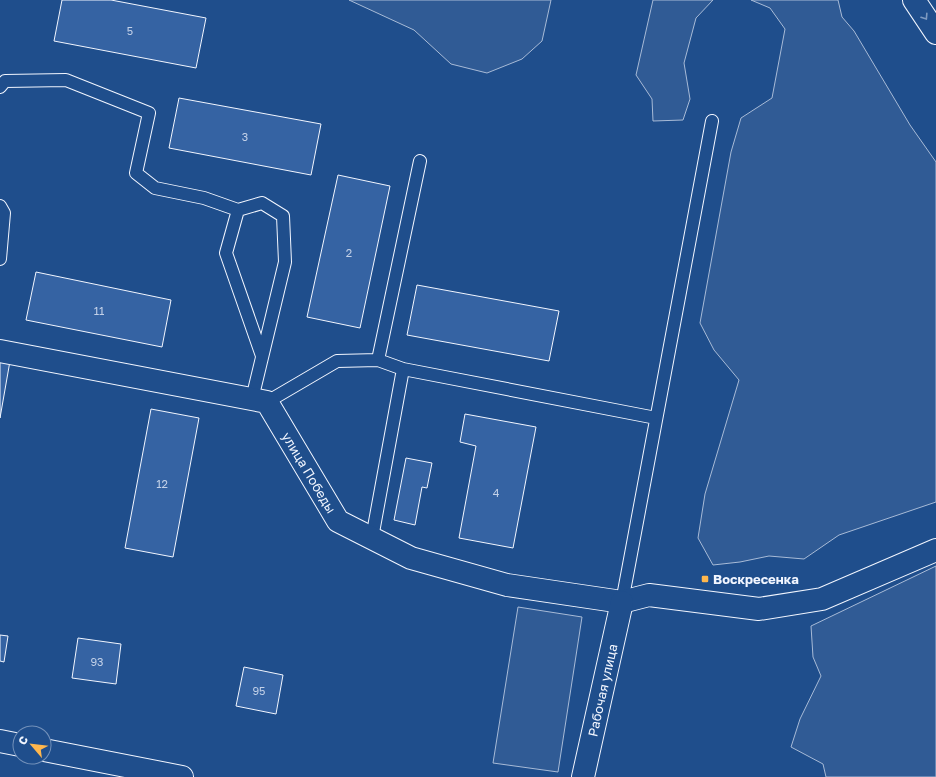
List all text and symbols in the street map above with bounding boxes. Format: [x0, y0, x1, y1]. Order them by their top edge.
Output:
one-way arrow [920, 13, 928, 20]
house number: 5 [127, 24, 133, 37]
house number: 3 [242, 130, 248, 143]
house number: 2 [346, 246, 352, 259]
house number: 11 [94, 304, 104, 317]
street label: улица Победы [279, 429, 339, 516]
house number: 12 [156, 477, 168, 490]
house number: 4 [493, 486, 500, 499]
place label: Воскресенка [713, 571, 799, 587]
marker: Воскресенка [700, 574, 710, 584]
street label: Рабочая улица [584, 642, 620, 738]
house number: 93 [90, 655, 104, 668]
house number: 95 [252, 684, 266, 697]
north arrow [12, 725, 52, 765]
text: С [15, 733, 30, 747]

